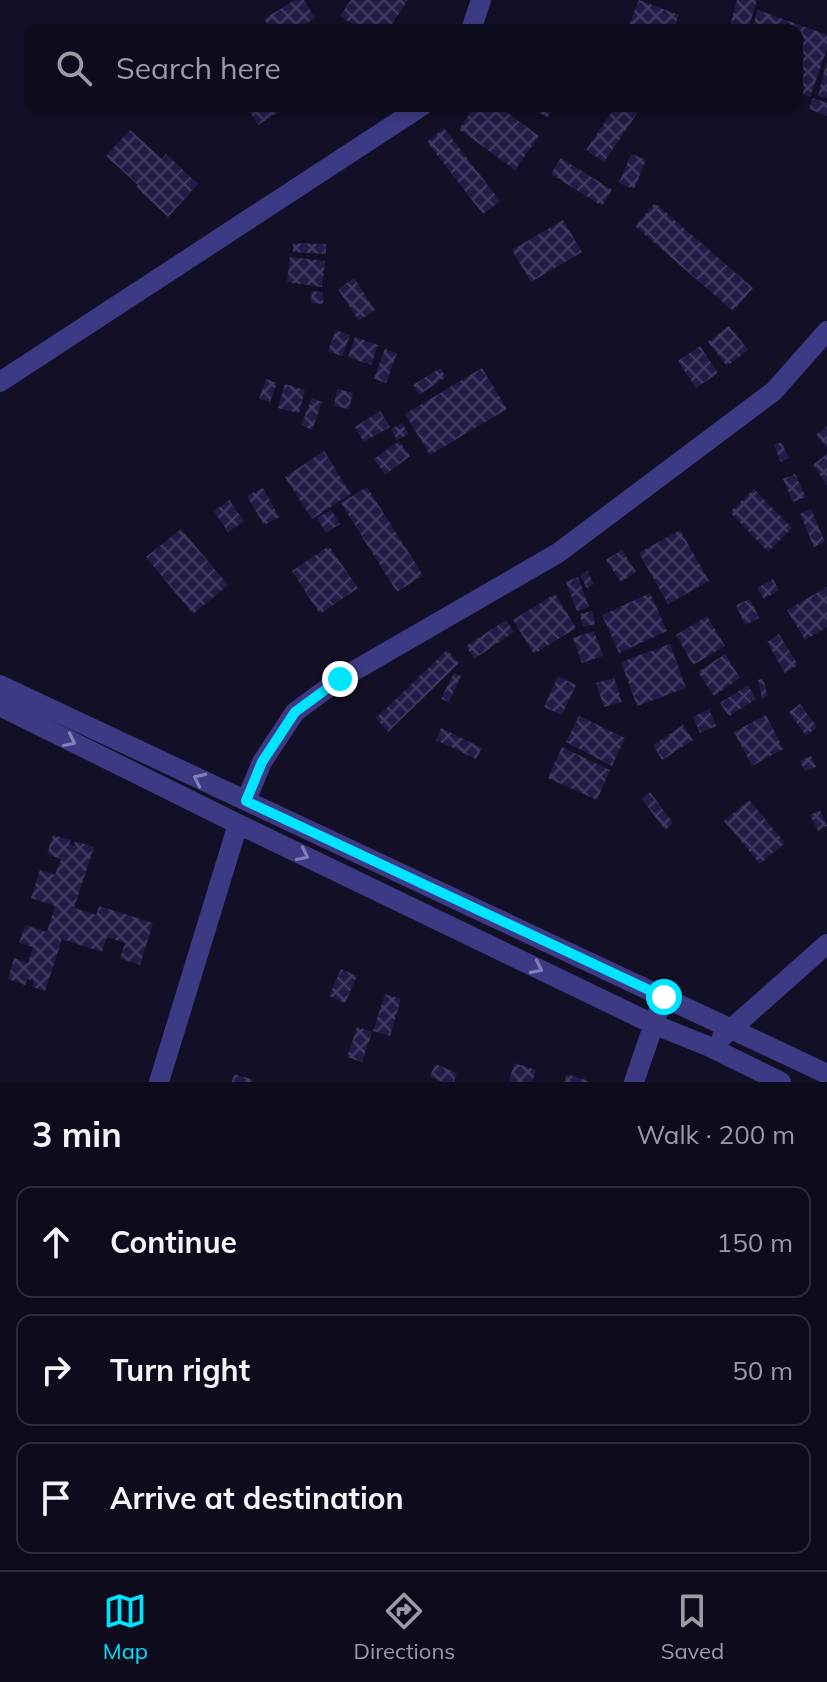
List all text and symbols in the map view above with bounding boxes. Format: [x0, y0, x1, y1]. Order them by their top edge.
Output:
search box [24, 24, 803, 112]
icon: search [52, 46, 96, 90]
text: Search here [116, 49, 281, 87]
route end [322, 661, 358, 697]
one-way arrow [61, 731, 76, 747]
one-way arrow [193, 773, 207, 789]
one-way arrow [295, 846, 310, 861]
one-way arrow [529, 958, 544, 974]
route start [646, 979, 682, 1015]
text: 3 min [32, 1113, 122, 1156]
text: Walk · 200 m [636, 1118, 795, 1151]
icon: ahead [34, 1220, 78, 1264]
text: Continue [110, 1223, 237, 1261]
text: 150 m [717, 1226, 793, 1259]
icon: right [34, 1348, 78, 1392]
text: Turn right [110, 1351, 250, 1389]
text: 50 m [732, 1354, 793, 1387]
icon: arrive [34, 1476, 78, 1520]
text: Arrive at destination [110, 1479, 404, 1517]
tab: Map [103, 1589, 148, 1665]
tab: Directions [354, 1589, 455, 1665]
tab: Saved [661, 1589, 724, 1665]

